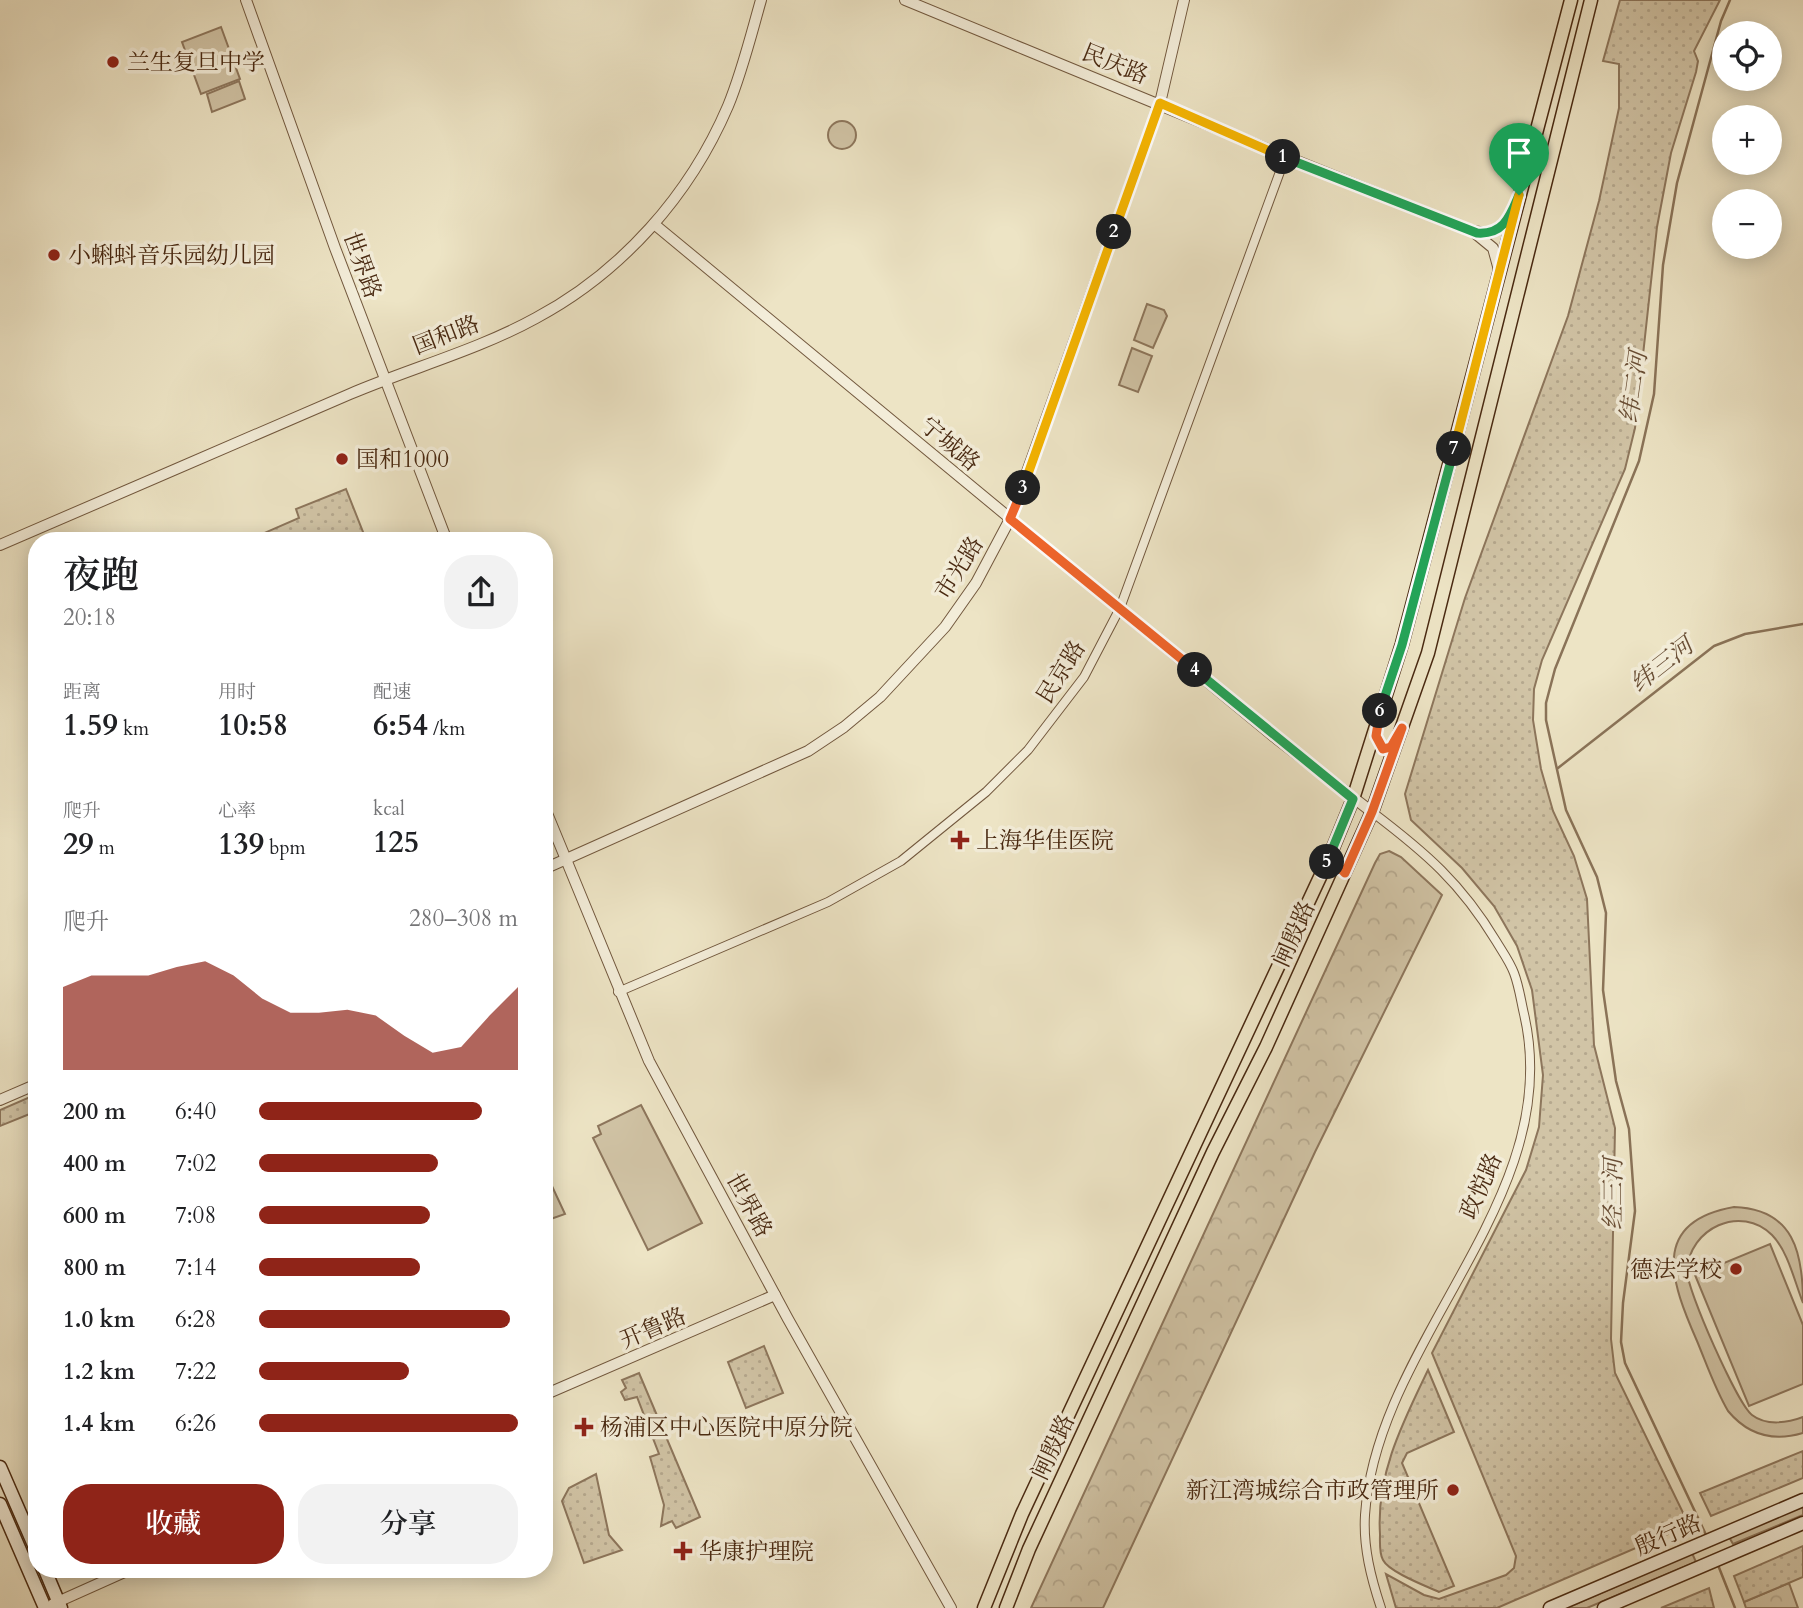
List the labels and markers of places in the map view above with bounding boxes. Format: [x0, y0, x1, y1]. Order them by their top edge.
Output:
place label: 兰生复旦中学 [127, 47, 265, 78]
marker: 兰生复旦中学 [105, 54, 121, 70]
pin [1489, 123, 1549, 195]
pin: 1 [1266, 140, 1300, 174]
pin: 2 [1096, 215, 1132, 250]
place label: 小蝌蚪音乐园幼儿园 [68, 240, 275, 271]
marker: 小蝌蚪音乐园幼儿园 [46, 247, 62, 263]
pin: 7 [1436, 432, 1472, 466]
place label: 国和1000 [356, 444, 449, 475]
marker: 国和1000 [334, 451, 350, 467]
pin: 3 [1006, 470, 1040, 505]
pin: 4 [1178, 652, 1212, 688]
pin: 6 [1362, 694, 1398, 728]
place label: 上海华佳医院 [976, 825, 1114, 856]
marker: 上海华佳医院 [950, 830, 970, 850]
pin: 5 [1310, 844, 1344, 880]
place label: 德法学校 [1630, 1254, 1722, 1285]
marker: 德法学校 [1728, 1261, 1744, 1277]
place label: 杨浦区中心医院中原分院 [600, 1412, 853, 1443]
marker: 杨浦区中心医院中原分院 [574, 1417, 594, 1437]
place label: 新江湾城综合市政管理所 [1186, 1475, 1439, 1506]
marker: 新江湾城综合市政管理所 [1445, 1482, 1461, 1498]
place label: 华康护理院 [699, 1536, 814, 1567]
marker: 华康护理院 [673, 1541, 693, 1561]

